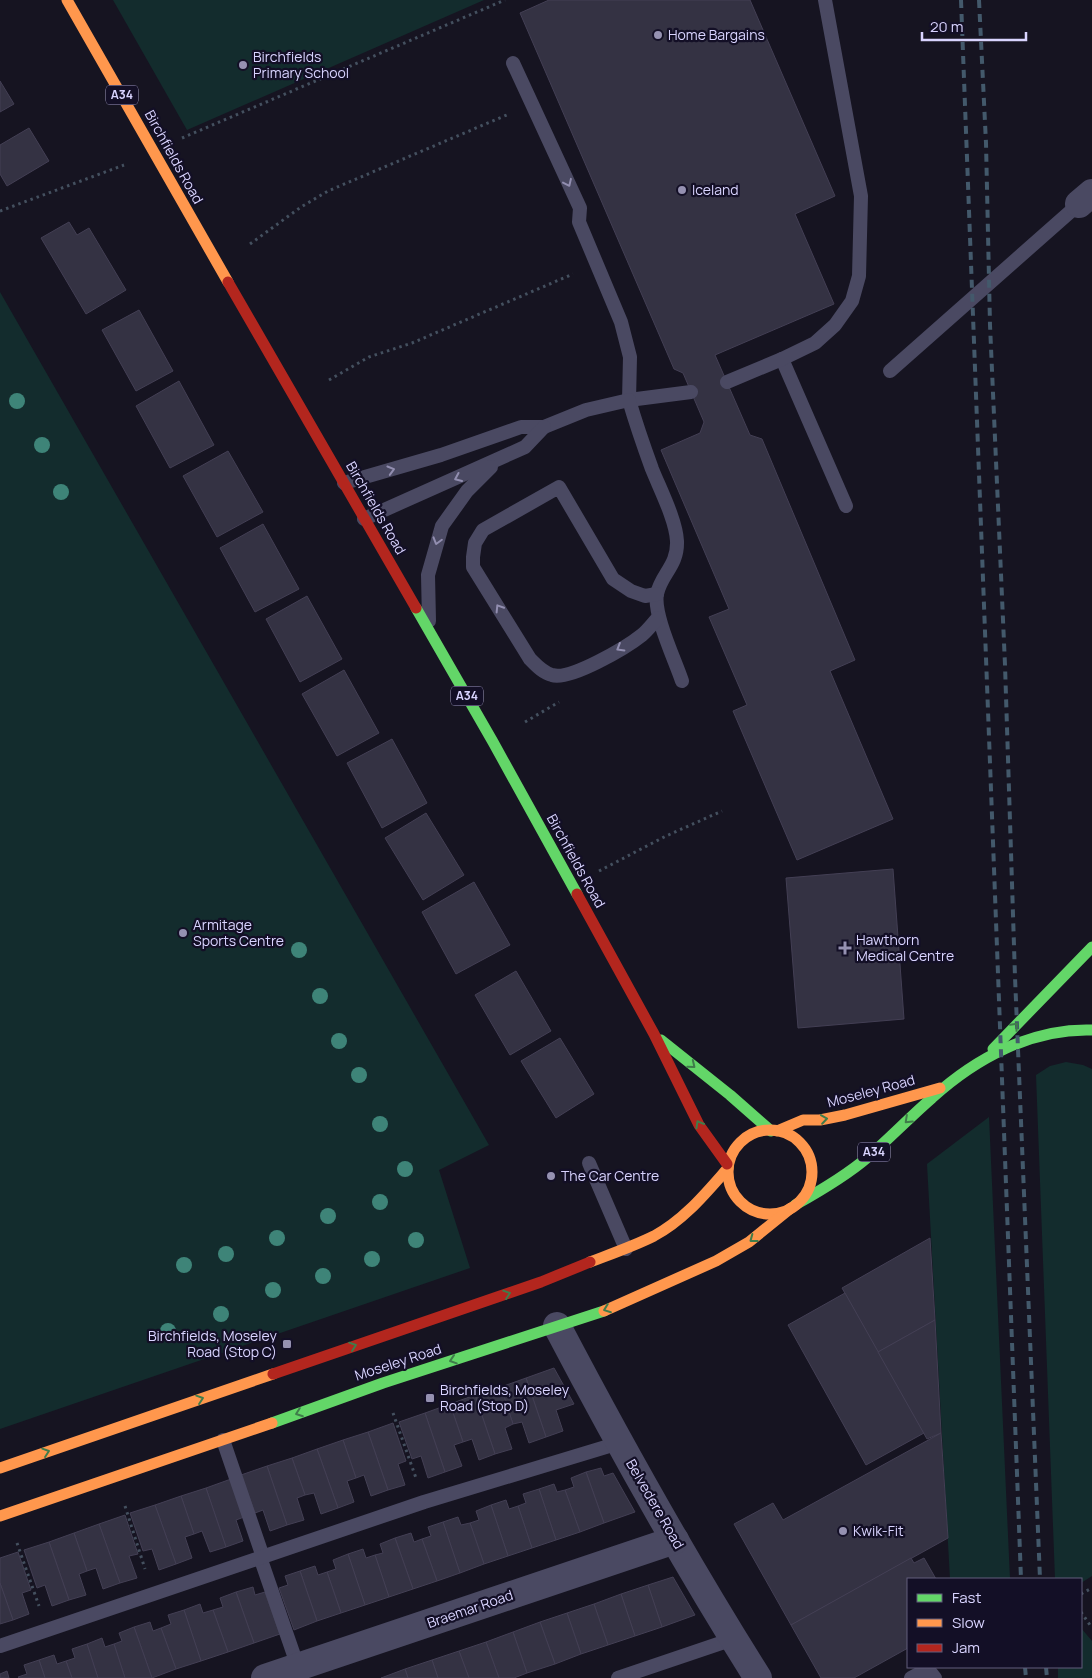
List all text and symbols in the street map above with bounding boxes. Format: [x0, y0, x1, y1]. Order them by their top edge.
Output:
scale bar [922, 10, 1026, 42]
text: 20 m [930, 16, 963, 37]
place label: Home Bargains [668, 25, 765, 44]
marker: Home Bargains [652, 29, 664, 41]
place label: Birchfields Primary School [253, 47, 349, 82]
marker: Birchfields Primary School [237, 59, 249, 71]
road number: A34 [106, 86, 138, 104]
street label: Birchfields Road [141, 107, 208, 207]
one-way arrow [561, 178, 572, 187]
place label: Iceland [692, 180, 739, 199]
marker: Iceland [676, 184, 688, 196]
street label: Birchfields Road [342, 458, 411, 558]
one-way arrow [386, 466, 394, 476]
one-way arrow [454, 471, 463, 482]
one-way arrow [433, 537, 443, 545]
one-way arrow [495, 605, 505, 614]
one-way arrow [617, 641, 626, 651]
road number: A34 [451, 686, 483, 706]
street label: Birchfields Road [543, 811, 610, 911]
place label: Armitage Sports Centre [193, 915, 284, 950]
marker: Armitage Sports Centre [177, 927, 189, 939]
place label: Hawthorn Medical Centre [856, 930, 954, 965]
marker: Hawthorn Medical Centre [838, 941, 852, 955]
one-way arrow [1009, 1023, 1018, 1032]
one-way arrow [686, 1059, 695, 1067]
street label: Moseley Road [825, 1070, 917, 1111]
one-way arrow [820, 1114, 828, 1125]
one-way arrow [904, 1114, 913, 1123]
one-way arrow [695, 1120, 705, 1129]
road number: A34 [858, 1142, 890, 1162]
place label: The Car Centre [561, 1166, 659, 1185]
marker: The Car Centre [545, 1170, 557, 1182]
one-way arrow [750, 1233, 759, 1241]
one-way arrow [502, 1289, 511, 1299]
one-way arrow [603, 1303, 612, 1313]
place label: Birchfields, Moseley Road (Stop C) [148, 1326, 278, 1361]
marker: Birchfields, Moseley Road (Stop C) [281, 1338, 293, 1350]
street label: Moseley Road [352, 1339, 444, 1384]
one-way arrow [349, 1342, 357, 1352]
one-way arrow [449, 1354, 458, 1364]
place label: Birchfields, Moseley Road (Stop D) [440, 1380, 570, 1415]
marker: Birchfields, Moseley Road (Stop D) [424, 1392, 436, 1404]
one-way arrow [195, 1395, 203, 1405]
one-way arrow [295, 1407, 304, 1417]
one-way arrow [41, 1448, 50, 1458]
street label: Belvedere Road [622, 1455, 689, 1552]
place label: Kwik-Fit [853, 1521, 904, 1540]
marker: Kwik-Fit [837, 1525, 849, 1537]
legend [907, 1578, 1082, 1668]
street label: Braemar Road [424, 1585, 515, 1632]
text: Fast [952, 1587, 981, 1608]
text: Slow [952, 1612, 985, 1633]
text: Jam [952, 1637, 980, 1658]

